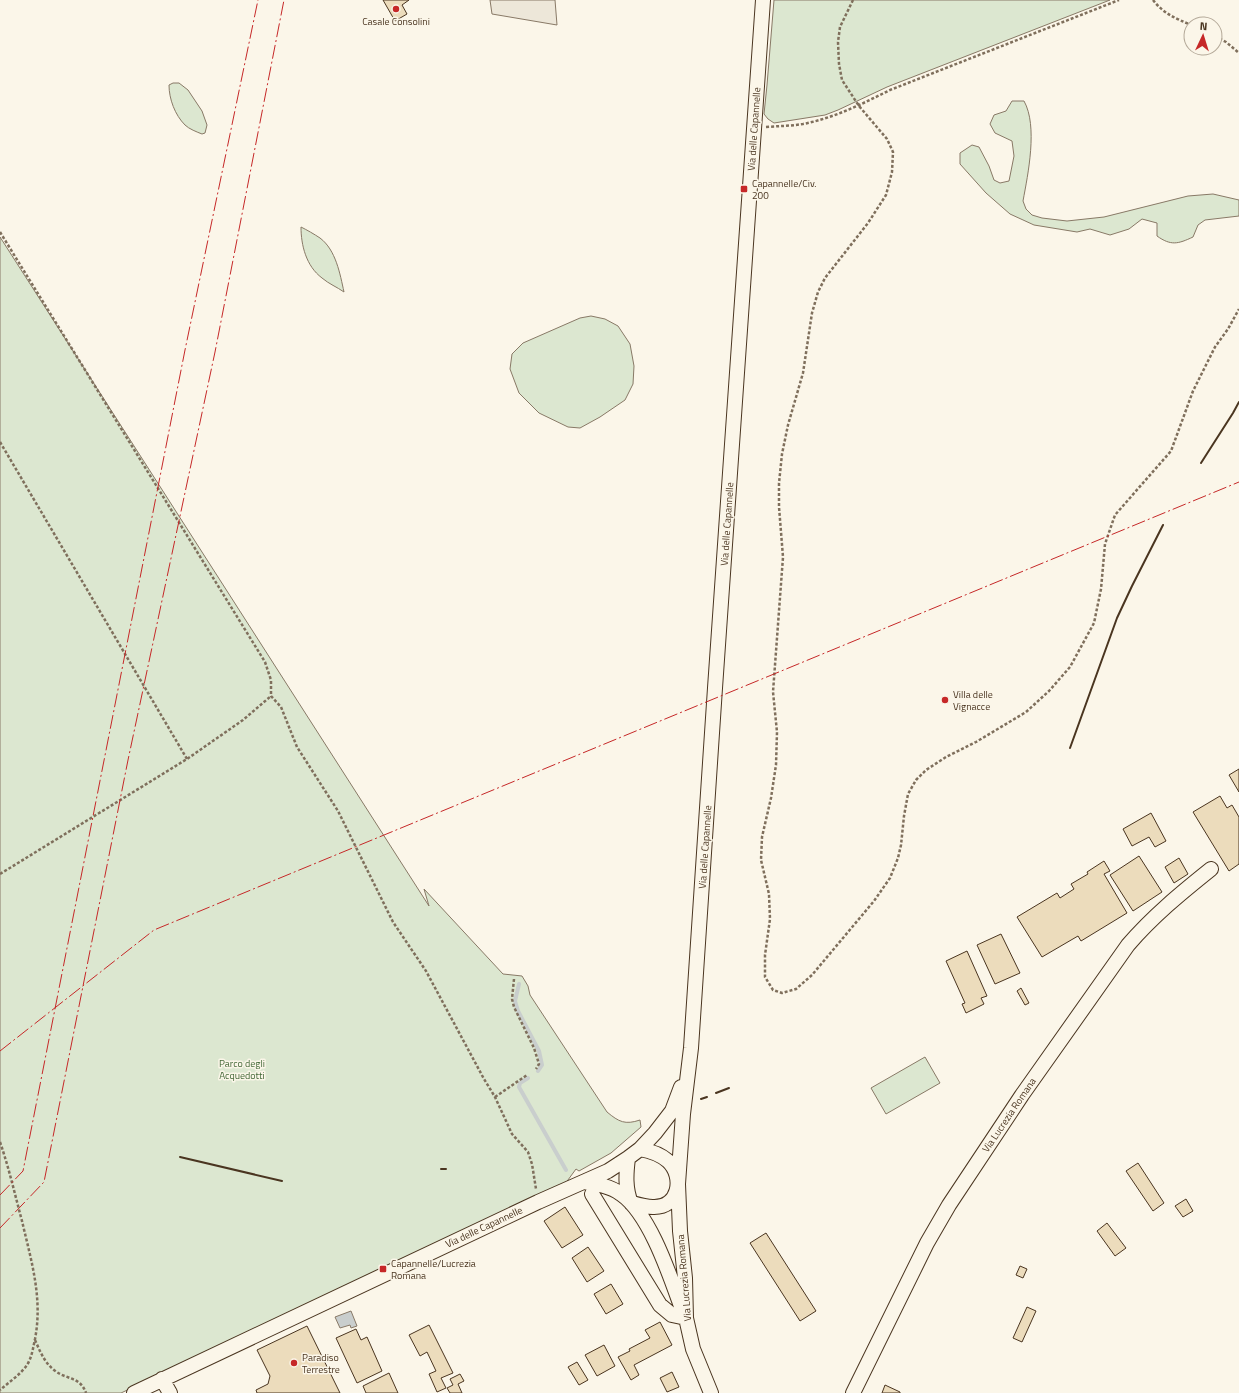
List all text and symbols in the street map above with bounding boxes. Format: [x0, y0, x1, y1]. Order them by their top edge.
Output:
marker: Casale Consolini [391, 4, 401, 14]
place label: Casale Consolini [362, 14, 430, 29]
north arrow [1183, 16, 1223, 56]
text: N [1199, 18, 1208, 34]
street label: Via delle Capannelle [744, 87, 764, 171]
place label: Capannelle/Civ. 200 [752, 176, 817, 203]
marker: Capannelle/Civ. 200 [739, 184, 749, 194]
street label: Via delle Capannelle [717, 482, 737, 566]
place label: Villa delle Vignacce [953, 687, 993, 714]
marker: Villa delle Vignacce [940, 695, 950, 705]
street label: Via delle Capannelle [695, 805, 715, 889]
park label: Parco degli Acquedotti [219, 1056, 265, 1083]
street label: Via Lucrezia Romana [978, 1075, 1040, 1155]
street label: Via delle Capannelle [443, 1203, 525, 1251]
street label: Via Lucrezia Romana [673, 1234, 695, 1322]
place label: Capannelle/Lucrezia Romana [391, 1256, 476, 1283]
marker: Capannelle/Lucrezia Romana [378, 1264, 388, 1274]
place label: Paradiso Terrestre [302, 1350, 340, 1377]
marker: Paradiso Terrestre [289, 1358, 299, 1368]

